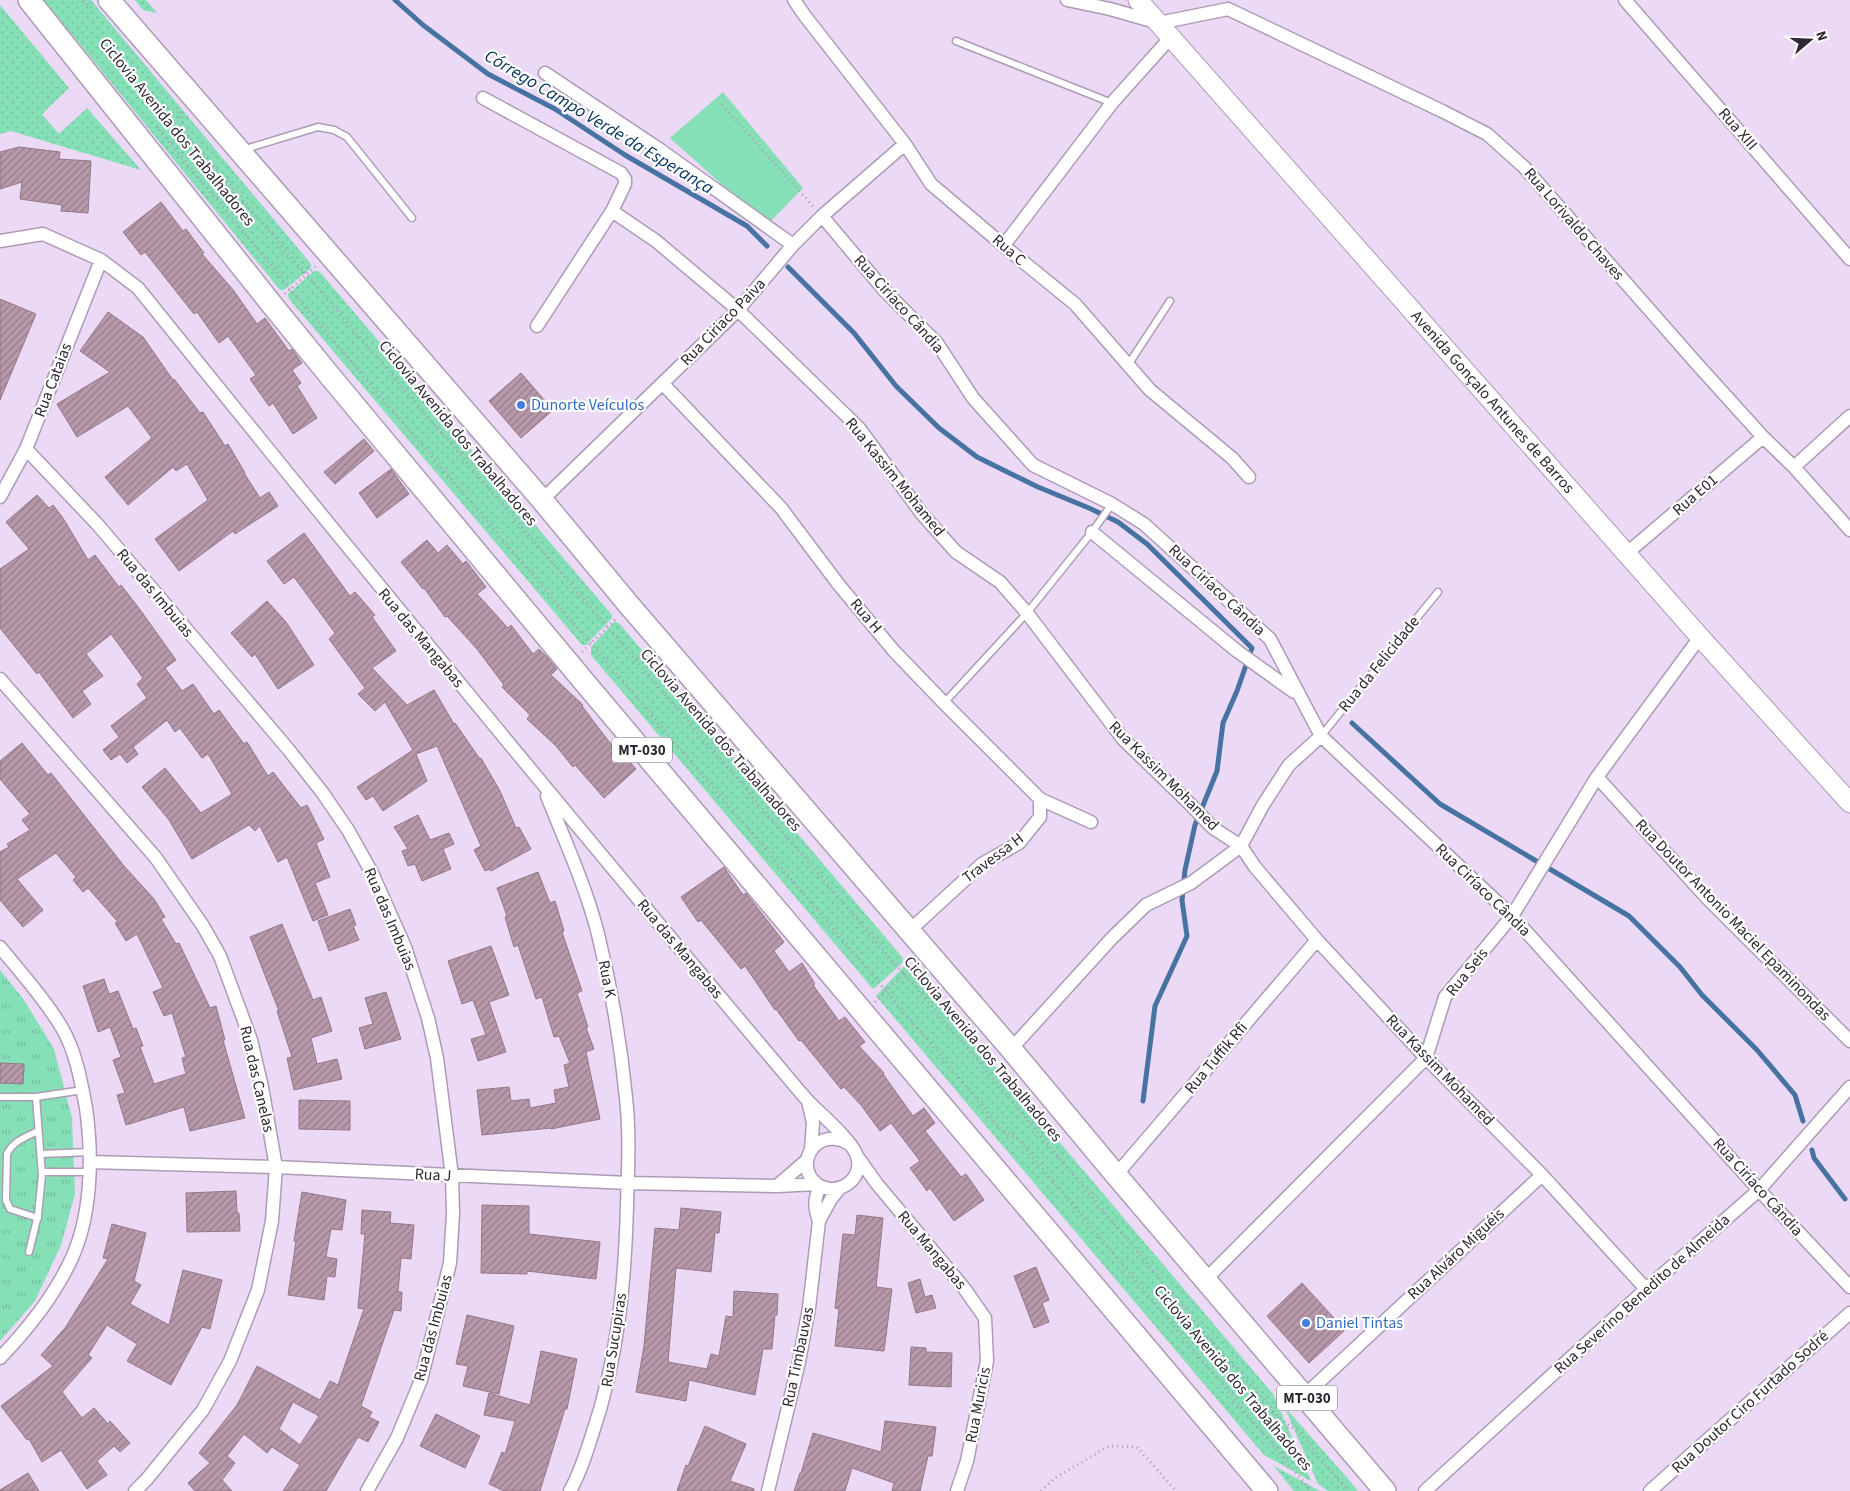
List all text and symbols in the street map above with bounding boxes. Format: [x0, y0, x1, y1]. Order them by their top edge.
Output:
north arrow [1785, 15, 1835, 65]
text: N [1810, 28, 1832, 44]
street label: Ciclovia Avenida dos Trabalhadores [94, 33, 260, 231]
water label: Córrego Campo Verde da Esperança [480, 43, 719, 201]
street label: Rua XIII [1713, 103, 1763, 155]
street label: Rua Lorivaldo Chaves [1519, 163, 1629, 285]
street label: Rua C [987, 229, 1031, 271]
street label: Rua Ciríaco Cândia [849, 250, 949, 358]
street label: Rua Ciriaco Paiva [675, 273, 771, 371]
street label: Avenida Gonçalo Antunes de Barros [1406, 306, 1580, 498]
street label: Ciclovia Avenida dos Trabalhadores [374, 335, 542, 531]
street label: Rua Cataias [29, 339, 77, 420]
place label: Dunorte Veículos [531, 394, 644, 416]
marker: Dunorte Veículos [515, 399, 527, 411]
street label: Rua Kassim Mohamed [840, 413, 950, 541]
street label: Rua E01 [1668, 469, 1722, 521]
street label: Rua Ciríaco Cândia [1164, 539, 1270, 641]
street label: Rua das Imbuias [111, 544, 199, 642]
street label: Rua das Mangabas [373, 584, 469, 693]
street label: Rua H [845, 594, 887, 638]
street label: Rua da Felicidade [1333, 611, 1425, 717]
street label: Ciclovia Avenida dos Trabalhadores [635, 644, 807, 837]
street label: Rua Kassim Mohamed [1104, 716, 1224, 836]
road number: MT-030 [612, 738, 672, 762]
street label: Rua Doutor Antonio Maciel Epaminondas [1630, 814, 1836, 1026]
street label: Travessa H [958, 828, 1028, 888]
street label: Rua Ciríaco Cândia [1430, 839, 1536, 941]
street label: Rua das Imbuias [358, 864, 422, 974]
street label: Rua das Mangabas [632, 895, 728, 1004]
street label: Rua Seis [1441, 943, 1493, 1001]
street label: Ciclovia Avenida dos Trabalhadores [899, 951, 1067, 1147]
street label: Rua K [593, 958, 622, 1001]
street label: Rua Kassim Mohamed [1381, 1009, 1499, 1131]
street label: Rua Tuffik Rfi [1179, 1017, 1253, 1099]
street label: Rua das Canelas [234, 1024, 280, 1135]
street label: Rua Ciríaco Cândia [1708, 1133, 1808, 1241]
street label: Rua J [414, 1163, 452, 1187]
street label: Rua Alváro Miguéis [1403, 1203, 1510, 1305]
street label: Rua Mangabas [892, 1206, 972, 1294]
street label: Rua Severino Benedito de Almeida [1549, 1209, 1735, 1379]
street label: Rua das Imbuias [408, 1272, 458, 1384]
street label: Ciclovia Avenida dos Trabalhadores [1149, 1280, 1317, 1476]
street label: Rua Sucupiras [596, 1291, 632, 1389]
street label: Rua Timbauvas [777, 1304, 819, 1409]
place label: Daniel Tintas [1316, 1312, 1403, 1334]
marker: Daniel Tintas [1300, 1317, 1312, 1329]
street label: Rua Doutor Ciro Furtado Sodré [1667, 1325, 1833, 1479]
street label: Rua Muricis [960, 1365, 996, 1445]
road number: MT-030 [1277, 1386, 1337, 1410]

